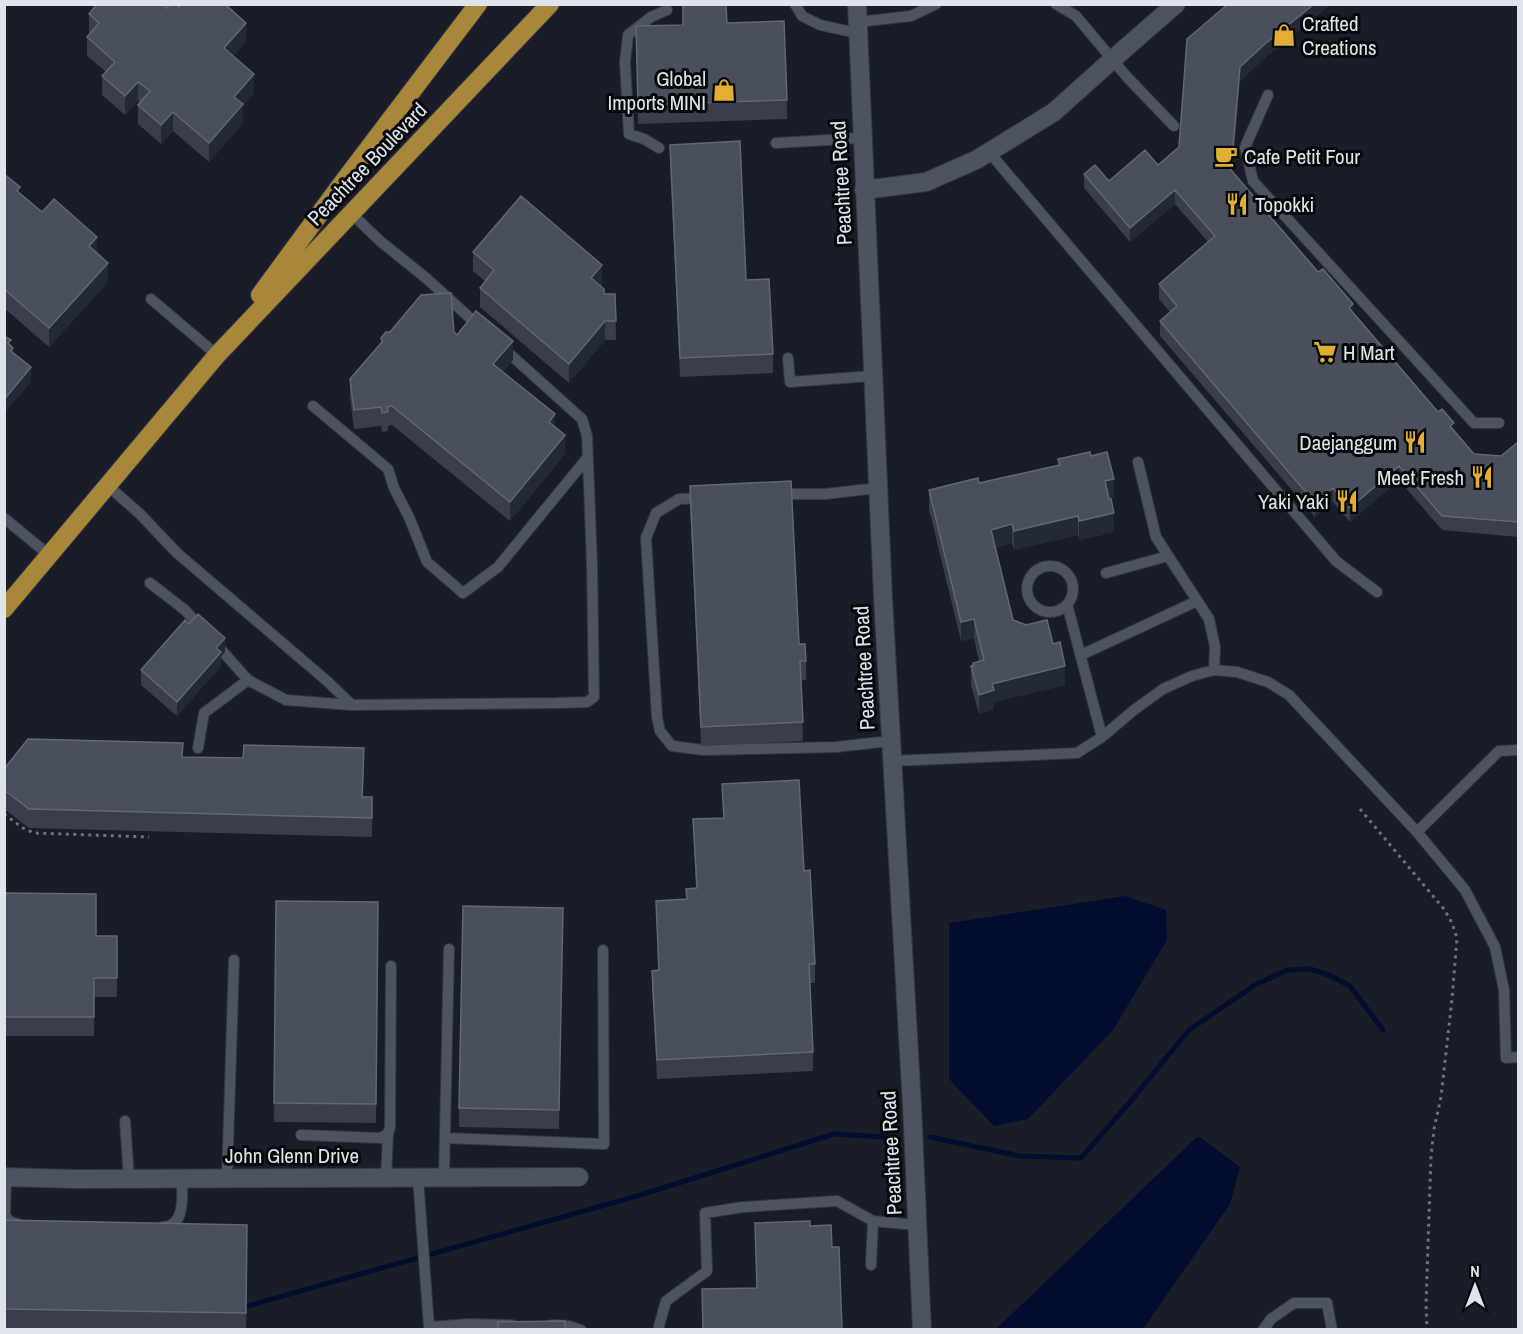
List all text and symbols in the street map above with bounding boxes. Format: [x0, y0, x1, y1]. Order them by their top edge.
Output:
place label: Crafted Creations [1302, 9, 1377, 62]
shop icon: Crafted Creations [1271, 22, 1297, 48]
place label: Global Imports MINI [607, 64, 706, 117]
shop icon: Global Imports MINI [711, 77, 737, 103]
street label: Peachtree Boulevard [301, 96, 433, 232]
street label: Peachtree Road [823, 120, 859, 246]
place label: Cafe Petit Four [1244, 142, 1360, 171]
cafe icon: Cafe Petit Four [1213, 143, 1239, 169]
place label: Topokki [1255, 190, 1314, 219]
restaurant icon: Topokki [1224, 191, 1250, 217]
place label: H Mart [1343, 338, 1395, 367]
supermarket icon: H Mart [1312, 339, 1338, 365]
place label: Daejanggum [1299, 428, 1397, 457]
restaurant icon: Daejanggum [1402, 429, 1428, 455]
place label: Meet Fresh [1377, 463, 1464, 492]
restaurant icon: Meet Fresh [1469, 464, 1495, 490]
place label: Yaki Yaki [1258, 487, 1329, 516]
restaurant icon: Yaki Yaki [1334, 488, 1360, 514]
street label: Peachtree Road [846, 605, 882, 731]
street label: Peachtree Road [873, 1090, 909, 1216]
street label: John Glenn Drive [225, 1141, 359, 1170]
north arrow [1445, 1256, 1505, 1316]
text: N [1470, 1260, 1480, 1282]

